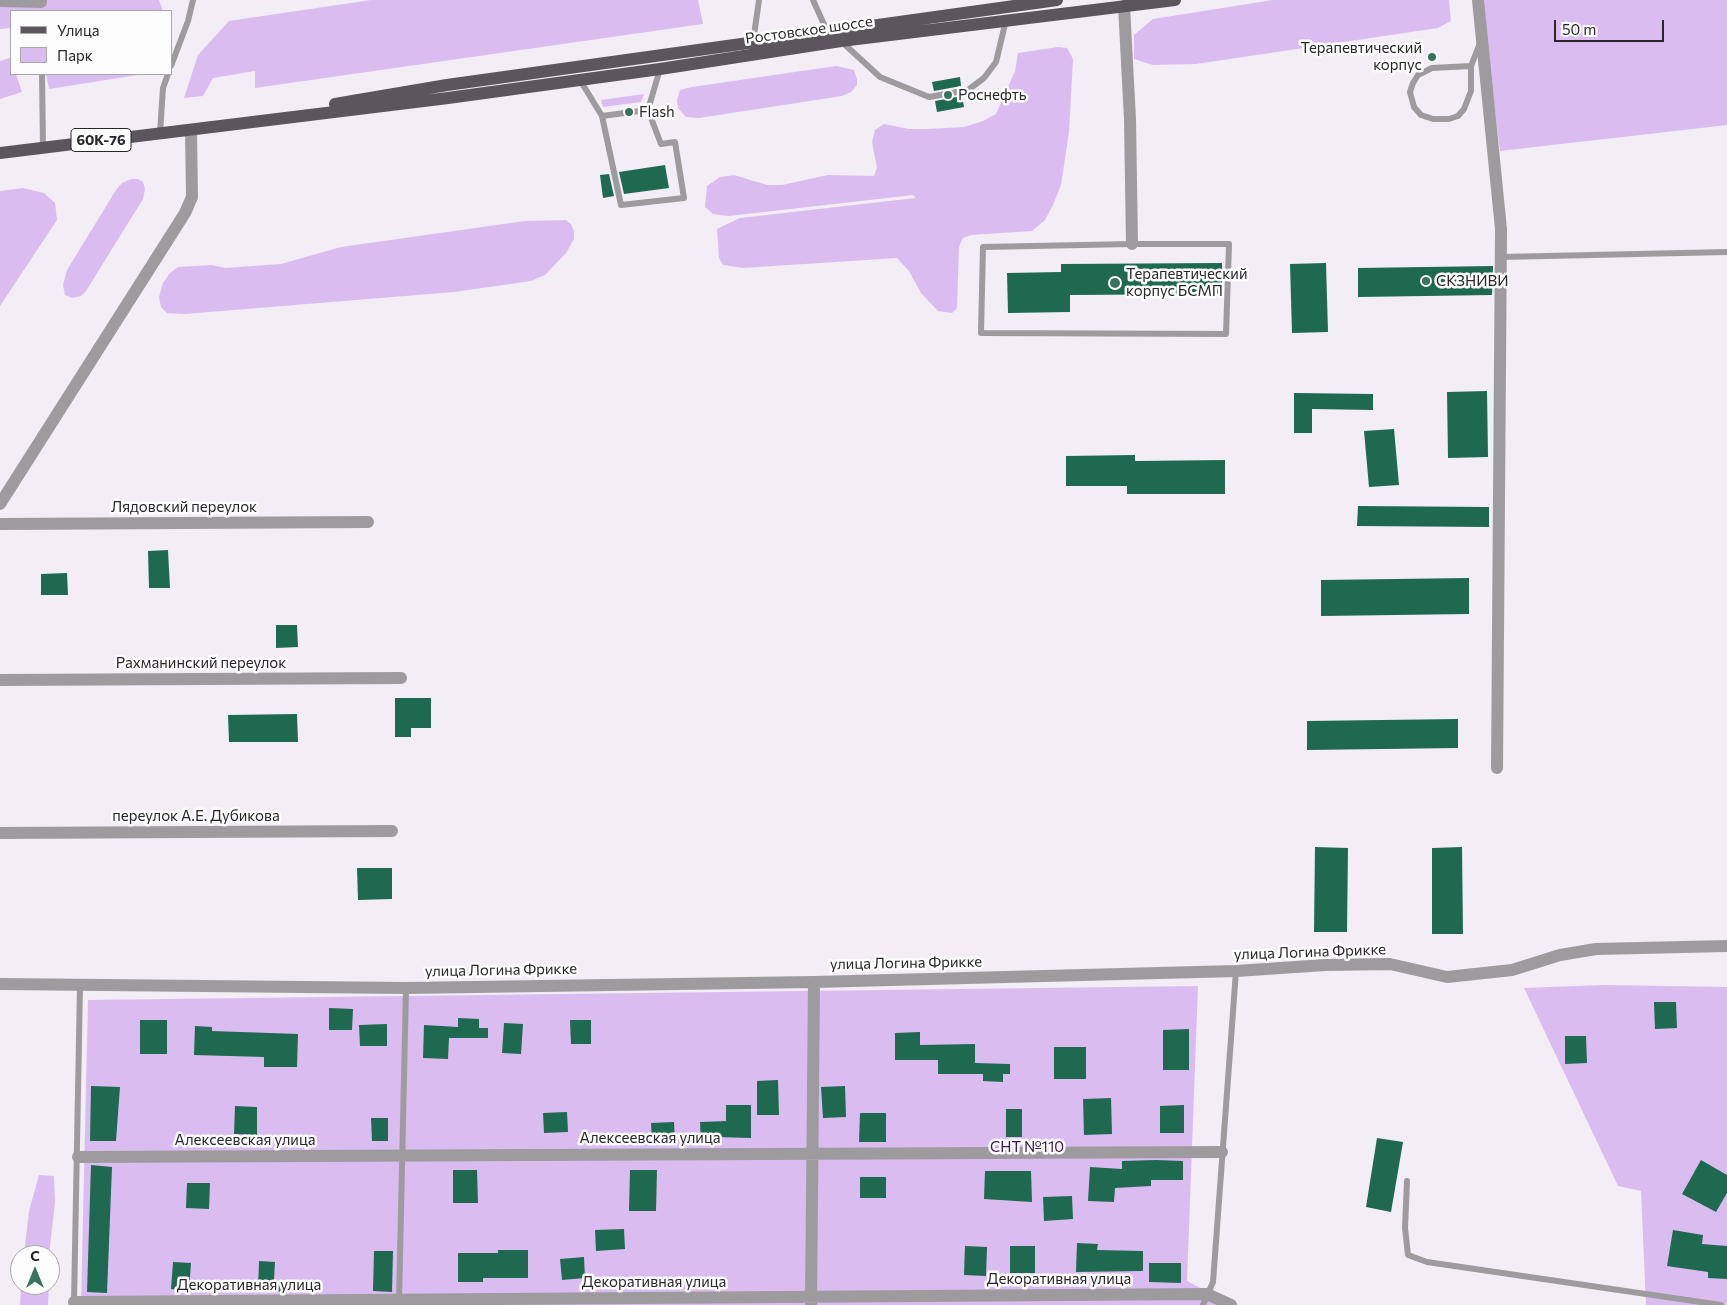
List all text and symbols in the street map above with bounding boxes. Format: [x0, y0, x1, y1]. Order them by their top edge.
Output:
legend [10, 10, 172, 75]
scale bar [1557, 10, 1667, 42]
street label: Ростовское шоссе [744, 12, 874, 48]
text: 50 m [1562, 20, 1596, 38]
text: Улица [57, 21, 99, 39]
place label: Терапевтический корпус [1300, 39, 1422, 74]
text: Парк [57, 46, 93, 64]
marker: Терапевтический корпус [1426, 51, 1438, 63]
place label: Роснефть [958, 86, 1026, 104]
marker: Роснефть [942, 89, 954, 101]
place label: Flash [639, 103, 675, 121]
marker: Flash [623, 106, 635, 118]
road number: 60К-76 [71, 128, 131, 152]
place label: Терапевтический корпус БСМП [1126, 265, 1248, 300]
place label: СКЗНИВИ [1436, 272, 1508, 290]
marker: СКЗНИВИ [1420, 275, 1432, 287]
marker: Терапевтический корпус БСМП [1108, 276, 1122, 290]
street label: Лядовский переулок [111, 498, 257, 516]
street label: Рахманинский переулок [116, 654, 286, 672]
street label: переулок А.Е. Дубикова [112, 807, 280, 825]
street label: улица Логина Фрикке [1234, 940, 1386, 964]
street label: улица Логина Фрикке [830, 953, 982, 973]
street label: улица Логина Фрикке [425, 960, 577, 980]
street label: Алексеевская улица [580, 1129, 720, 1147]
street label: Алексеевская улица [175, 1131, 315, 1149]
park label: СНТ №110 [990, 1138, 1064, 1156]
north arrow [10, 1245, 60, 1295]
text: С [30, 1247, 40, 1264]
street label: Декоративная улица [987, 1270, 1131, 1288]
street label: Декоративная улица [582, 1273, 726, 1291]
street label: Декоративная улица [177, 1276, 321, 1294]

